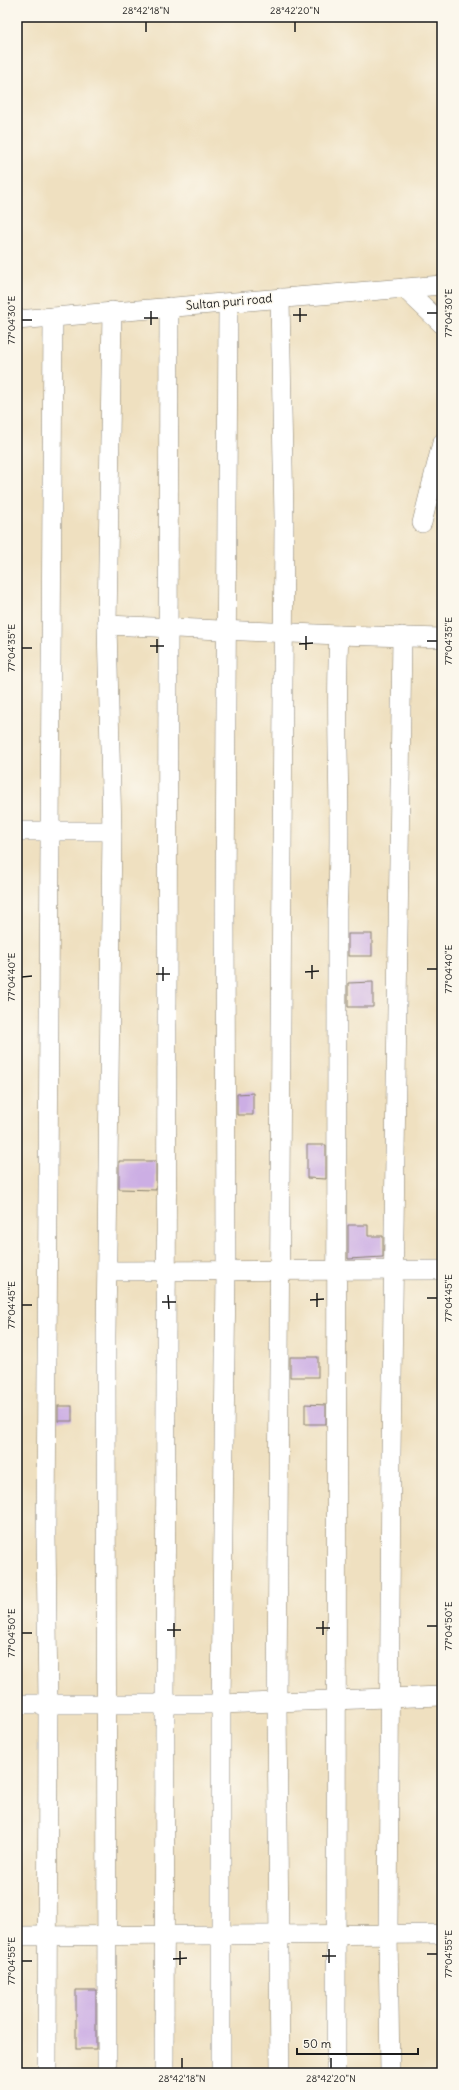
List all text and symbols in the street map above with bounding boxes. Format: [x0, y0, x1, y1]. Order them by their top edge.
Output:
text: 28°42'18"N [122, 4, 170, 17]
text: 28°42'20"N [270, 4, 320, 17]
text: 77°04'30"E [442, 288, 455, 337]
street label: Sultan puri road [185, 290, 273, 313]
text: 77°04'30"E [5, 295, 18, 344]
text: 77°04'35"E [442, 617, 455, 665]
text: 77°04'35"E [5, 624, 18, 672]
text: 77°04'40"E [442, 944, 455, 993]
text: 77°04'40"E [5, 952, 18, 1001]
text: 77°04'45"E [442, 1274, 455, 1322]
text: 77°04'45"E [5, 1281, 18, 1329]
text: 77°04'50"E [442, 1601, 455, 1651]
text: 77°04'50"E [5, 1608, 18, 1658]
text: 77°04'55"E [442, 1930, 455, 1978]
text: 77°04'55"E [5, 1937, 18, 1985]
scale bar [297, 2030, 418, 2056]
text: 50 m [303, 2036, 332, 2051]
text: 28°42'18"N [158, 2072, 206, 2085]
text: 28°42'20"N [306, 2072, 356, 2085]

